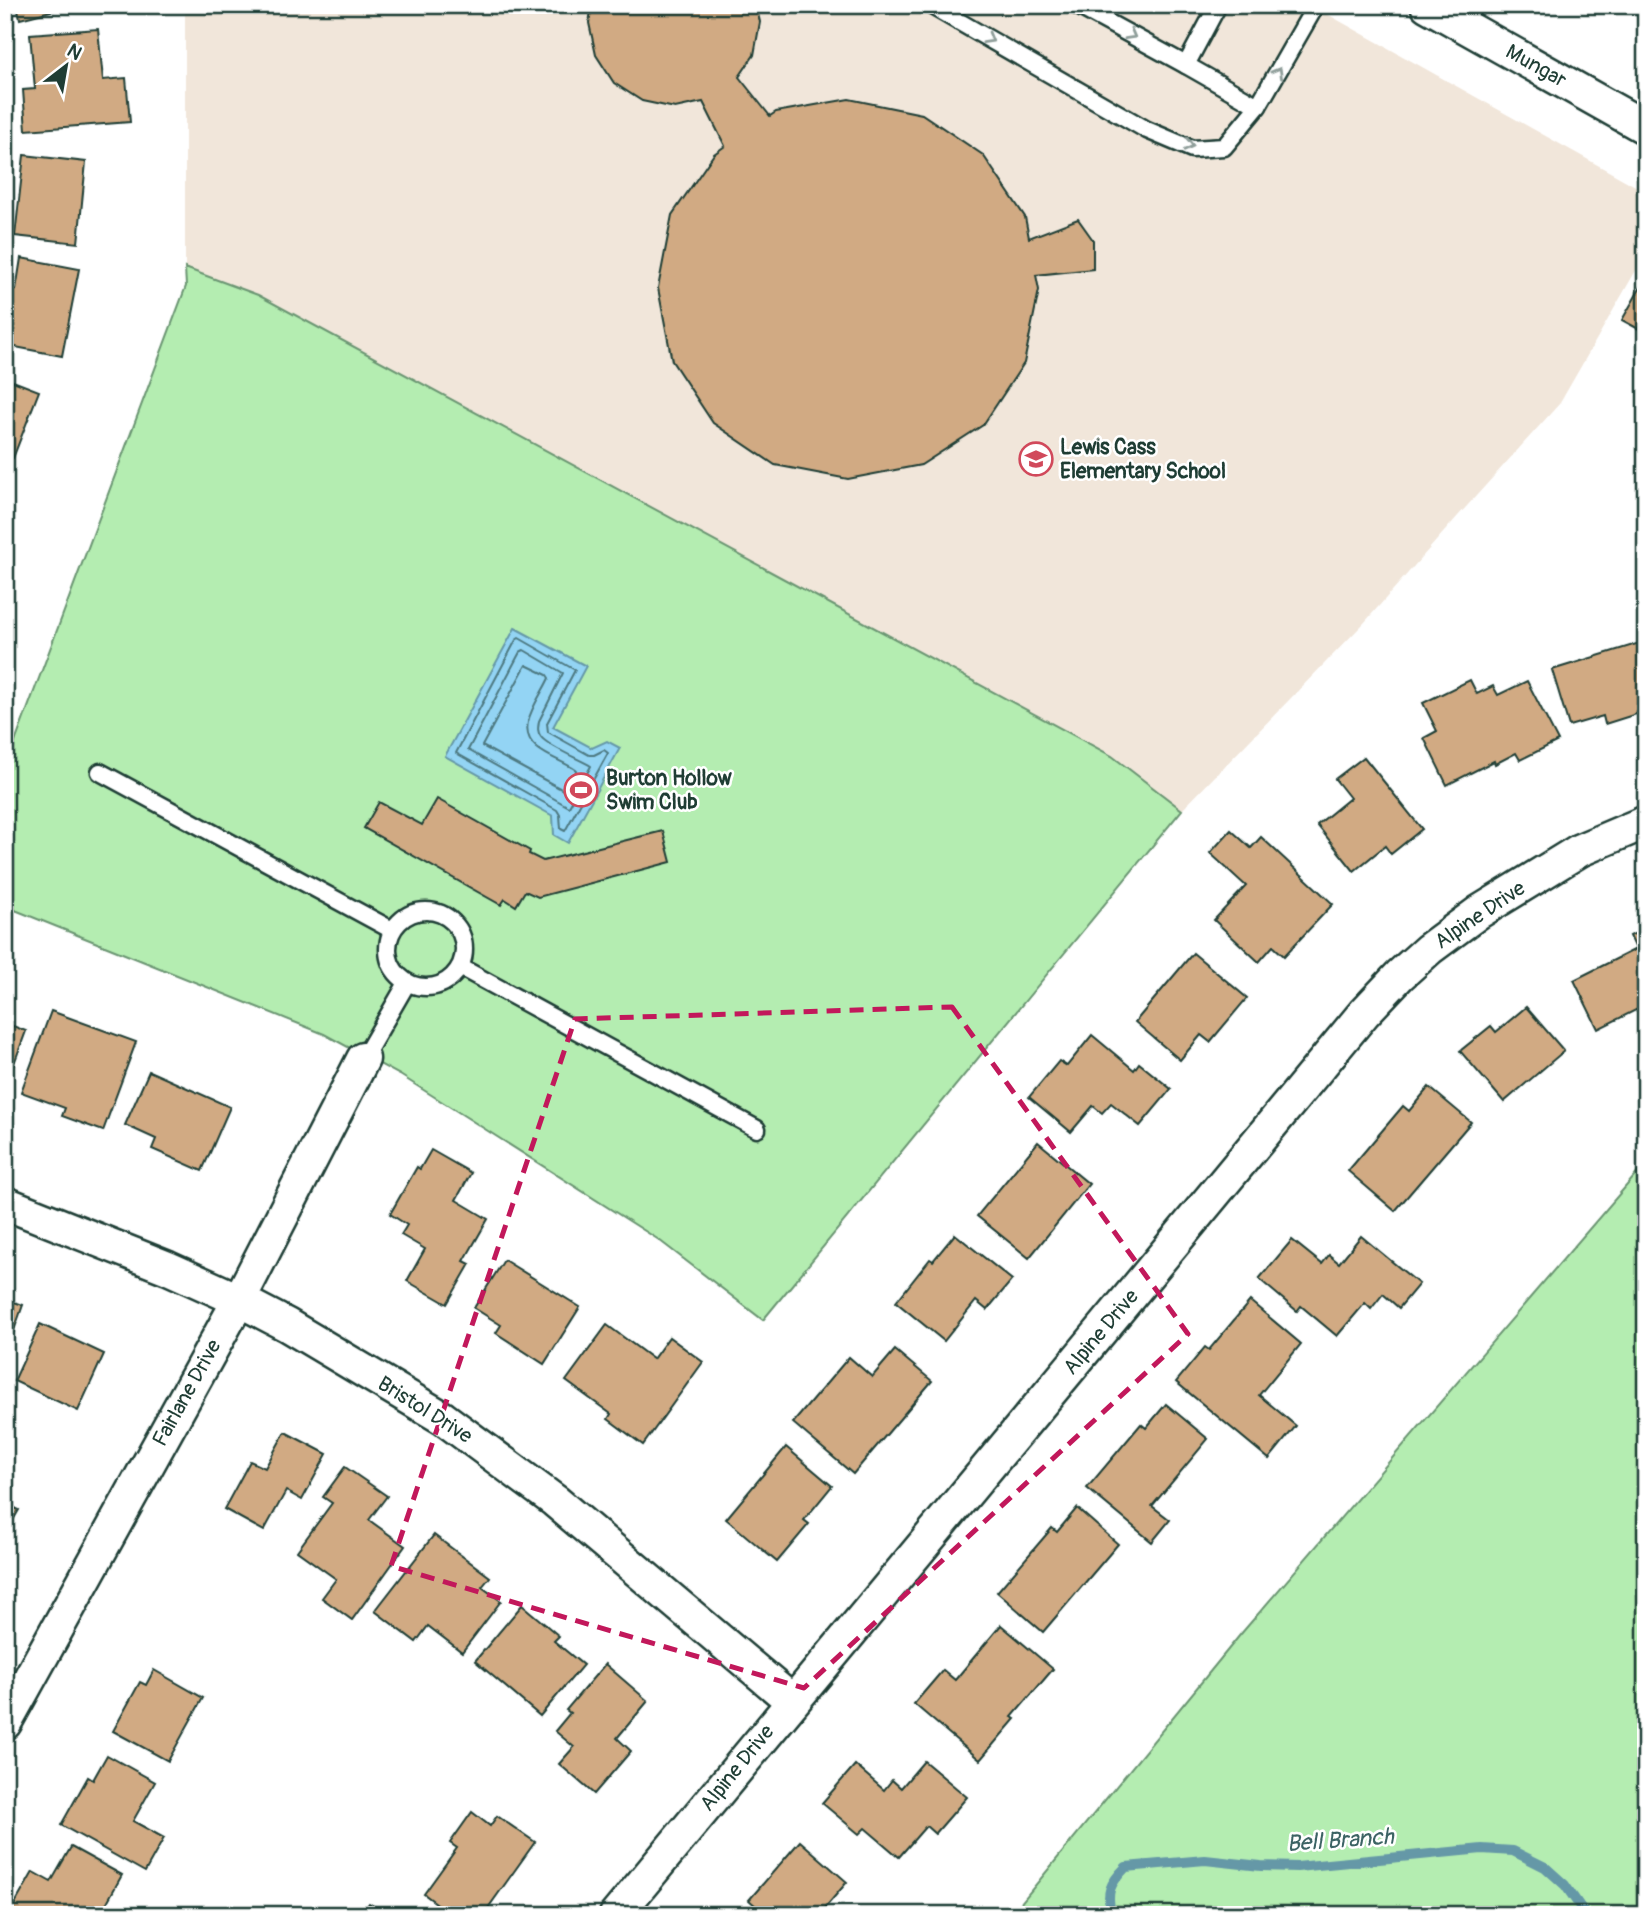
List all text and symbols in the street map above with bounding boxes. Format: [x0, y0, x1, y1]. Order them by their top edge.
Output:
one-way arrow [1124, 27, 1136, 40]
one-way arrow [981, 31, 994, 44]
north arrow [32, 32, 102, 102]
street label: Mungar [1501, 38, 1572, 94]
text: N [63, 39, 86, 66]
one-way arrow [1270, 66, 1283, 79]
one-way arrow [1182, 137, 1194, 152]
place label: Lewis Cass Elementary School [1060, 434, 1226, 485]
school or university icon: Lewis Cass Elementary School [1017, 440, 1055, 478]
place label: Burton Hollow Swim Club [606, 765, 733, 816]
sports icon: Burton Hollow Swim Club [562, 771, 600, 809]
street label: Alpine Drive [1429, 874, 1531, 955]
street label: Alpine Drive [1057, 1283, 1145, 1380]
street label: Fairlane Drive [147, 1334, 228, 1451]
street label: Bristol Drive [373, 1370, 478, 1450]
street label: Alpine Drive [694, 1719, 781, 1817]
water label: Bell Branch [1286, 1822, 1396, 1858]

